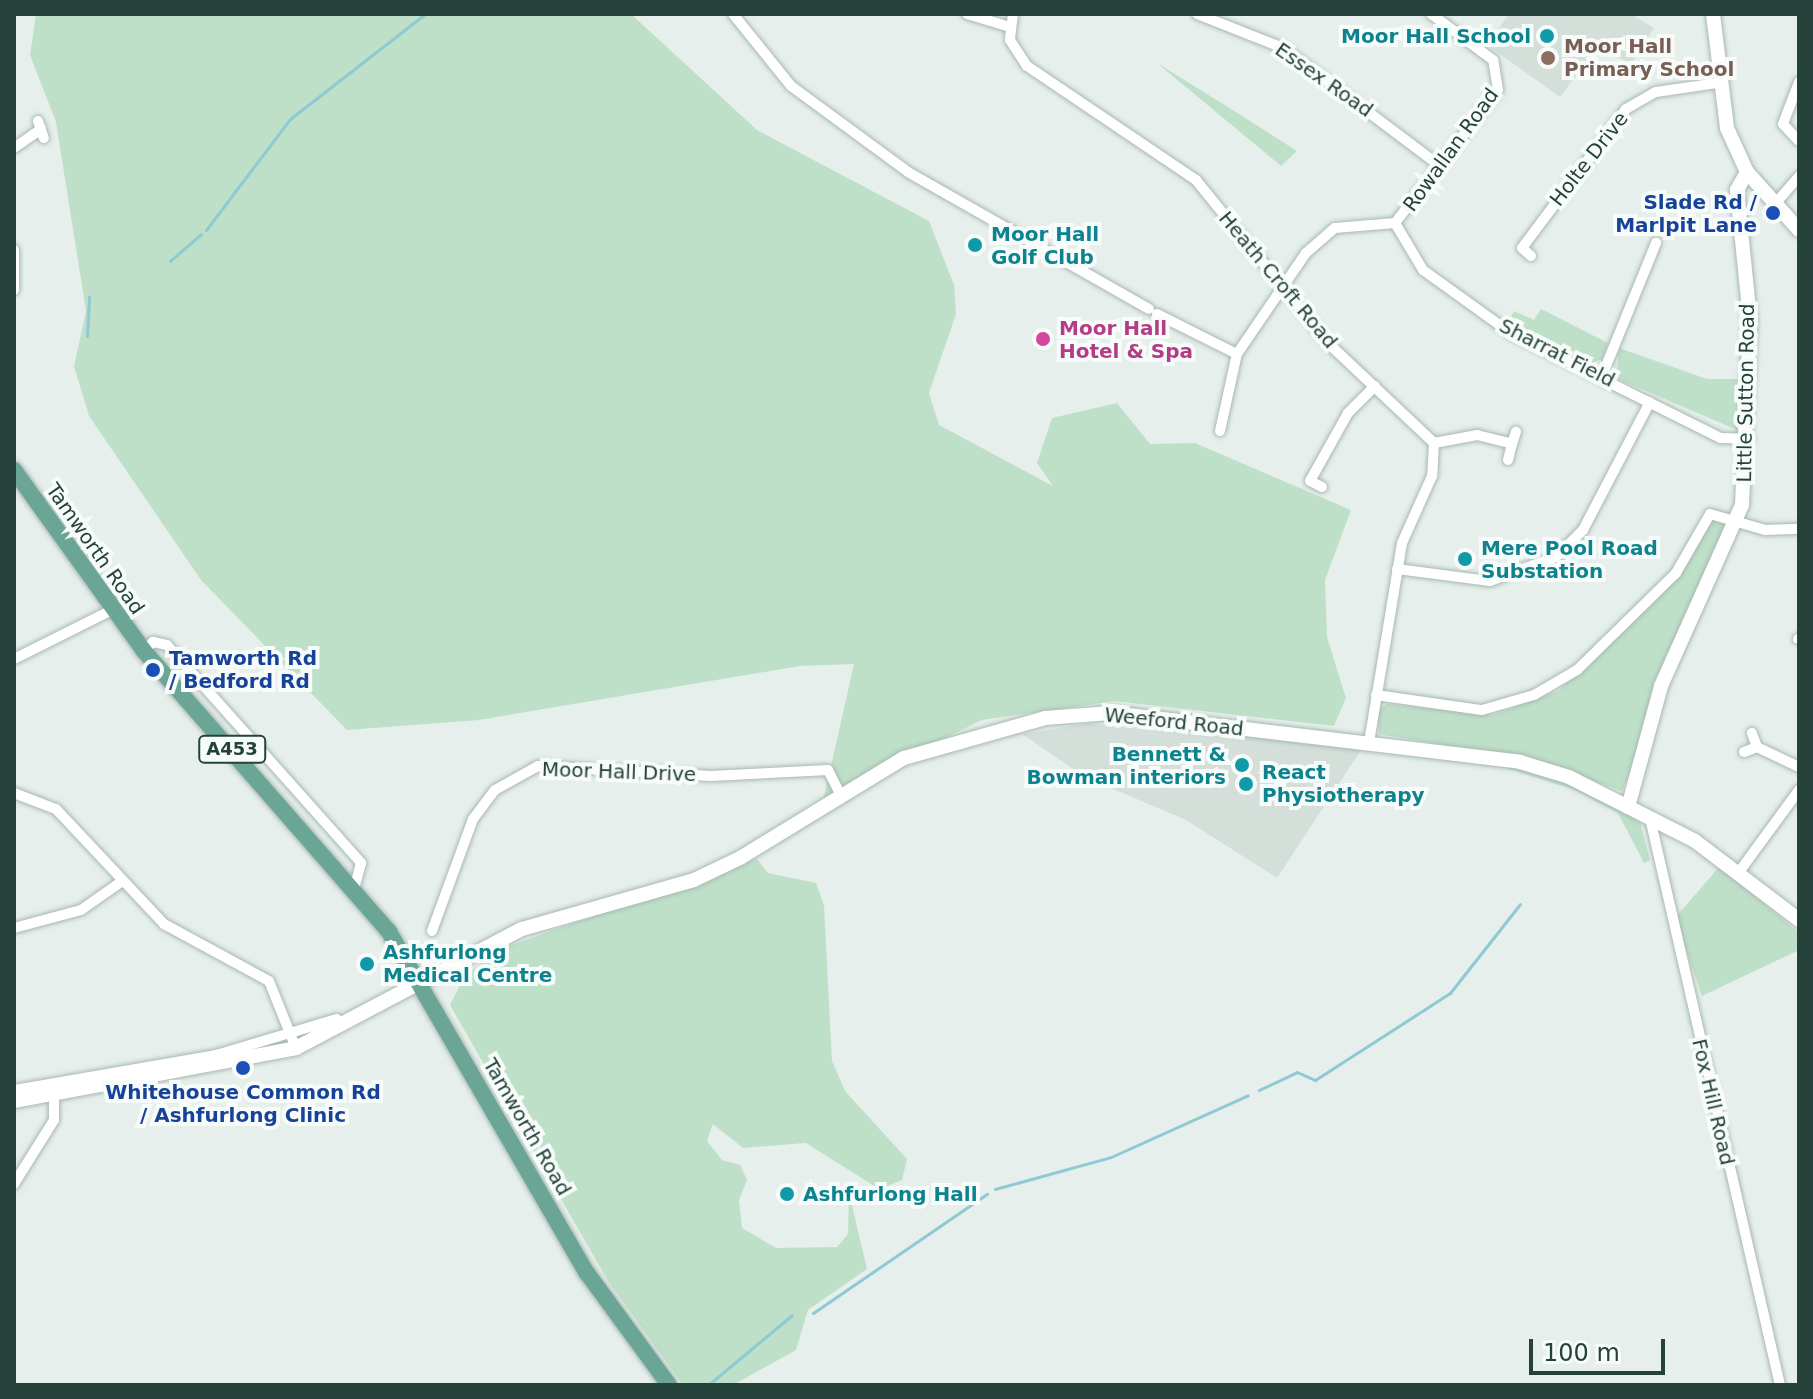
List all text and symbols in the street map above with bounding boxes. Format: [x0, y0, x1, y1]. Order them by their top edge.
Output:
place label: Moor Hall School [1341, 24, 1531, 48]
marker: Moor Hall School [1538, 27, 1556, 45]
place label: Moor Hall Primary School [1564, 34, 1734, 81]
street label: Essex Road [1271, 38, 1377, 122]
marker: Moor Hall Primary School [1539, 49, 1557, 67]
street label: Rowallan Road [1398, 84, 1504, 216]
street label: Holte Drive [1545, 107, 1633, 211]
place label: Slade Rd / Marlpit Lane [1615, 190, 1757, 237]
marker: Slade Rd / Marlpit Lane [1764, 204, 1782, 222]
street label: Heath Croft Road [1214, 207, 1342, 353]
place label: Moor Hall Golf Club [991, 222, 1099, 269]
marker: Moor Hall Golf Club [966, 236, 984, 254]
street label: Little Sutton Road [1732, 303, 1760, 483]
street label: Sharrat Field [1495, 314, 1619, 392]
place label: Moor Hall Hotel & Spa [1059, 316, 1193, 363]
marker: Moor Hall Hotel & Spa [1034, 330, 1052, 348]
street label: Tamworth Road [41, 479, 149, 619]
place label: Mere Pool Road Substation [1481, 536, 1658, 583]
marker: Mere Pool Road Substation [1456, 550, 1474, 568]
place label: Tamworth Rd / Bedford Rd [169, 646, 317, 693]
marker: Tamworth Rd / Bedford Rd [144, 661, 162, 679]
street label: Weeford Road [1103, 703, 1245, 741]
road number: A453 [198, 735, 266, 763]
place label: Bennett & Bowman interiors [1027, 742, 1226, 789]
marker: Bennett & Bowman interiors [1233, 756, 1251, 774]
street label: Moor Hall Drive [541, 757, 697, 787]
place label: React Physiotherapy [1262, 760, 1425, 807]
marker: React Physiotherapy [1237, 775, 1255, 793]
place label: Ashfurlong Medical Centre [383, 940, 552, 987]
marker: Ashfurlong Medical Centre [358, 955, 376, 973]
street label: Fox Hill Road [1687, 1037, 1739, 1167]
street label: Tamworth Road [478, 1054, 576, 1200]
marker: Whitehouse Common Rd / Ashfurlong Clinic [234, 1059, 252, 1077]
place label: Whitehouse Common Rd / Ashfurlong Clinic [105, 1080, 381, 1127]
place label: Ashfurlong Hall [803, 1182, 977, 1206]
marker: Ashfurlong Hall [778, 1185, 796, 1203]
scale bar [1533, 1323, 1669, 1373]
text: 100 m [1543, 1339, 1620, 1367]

